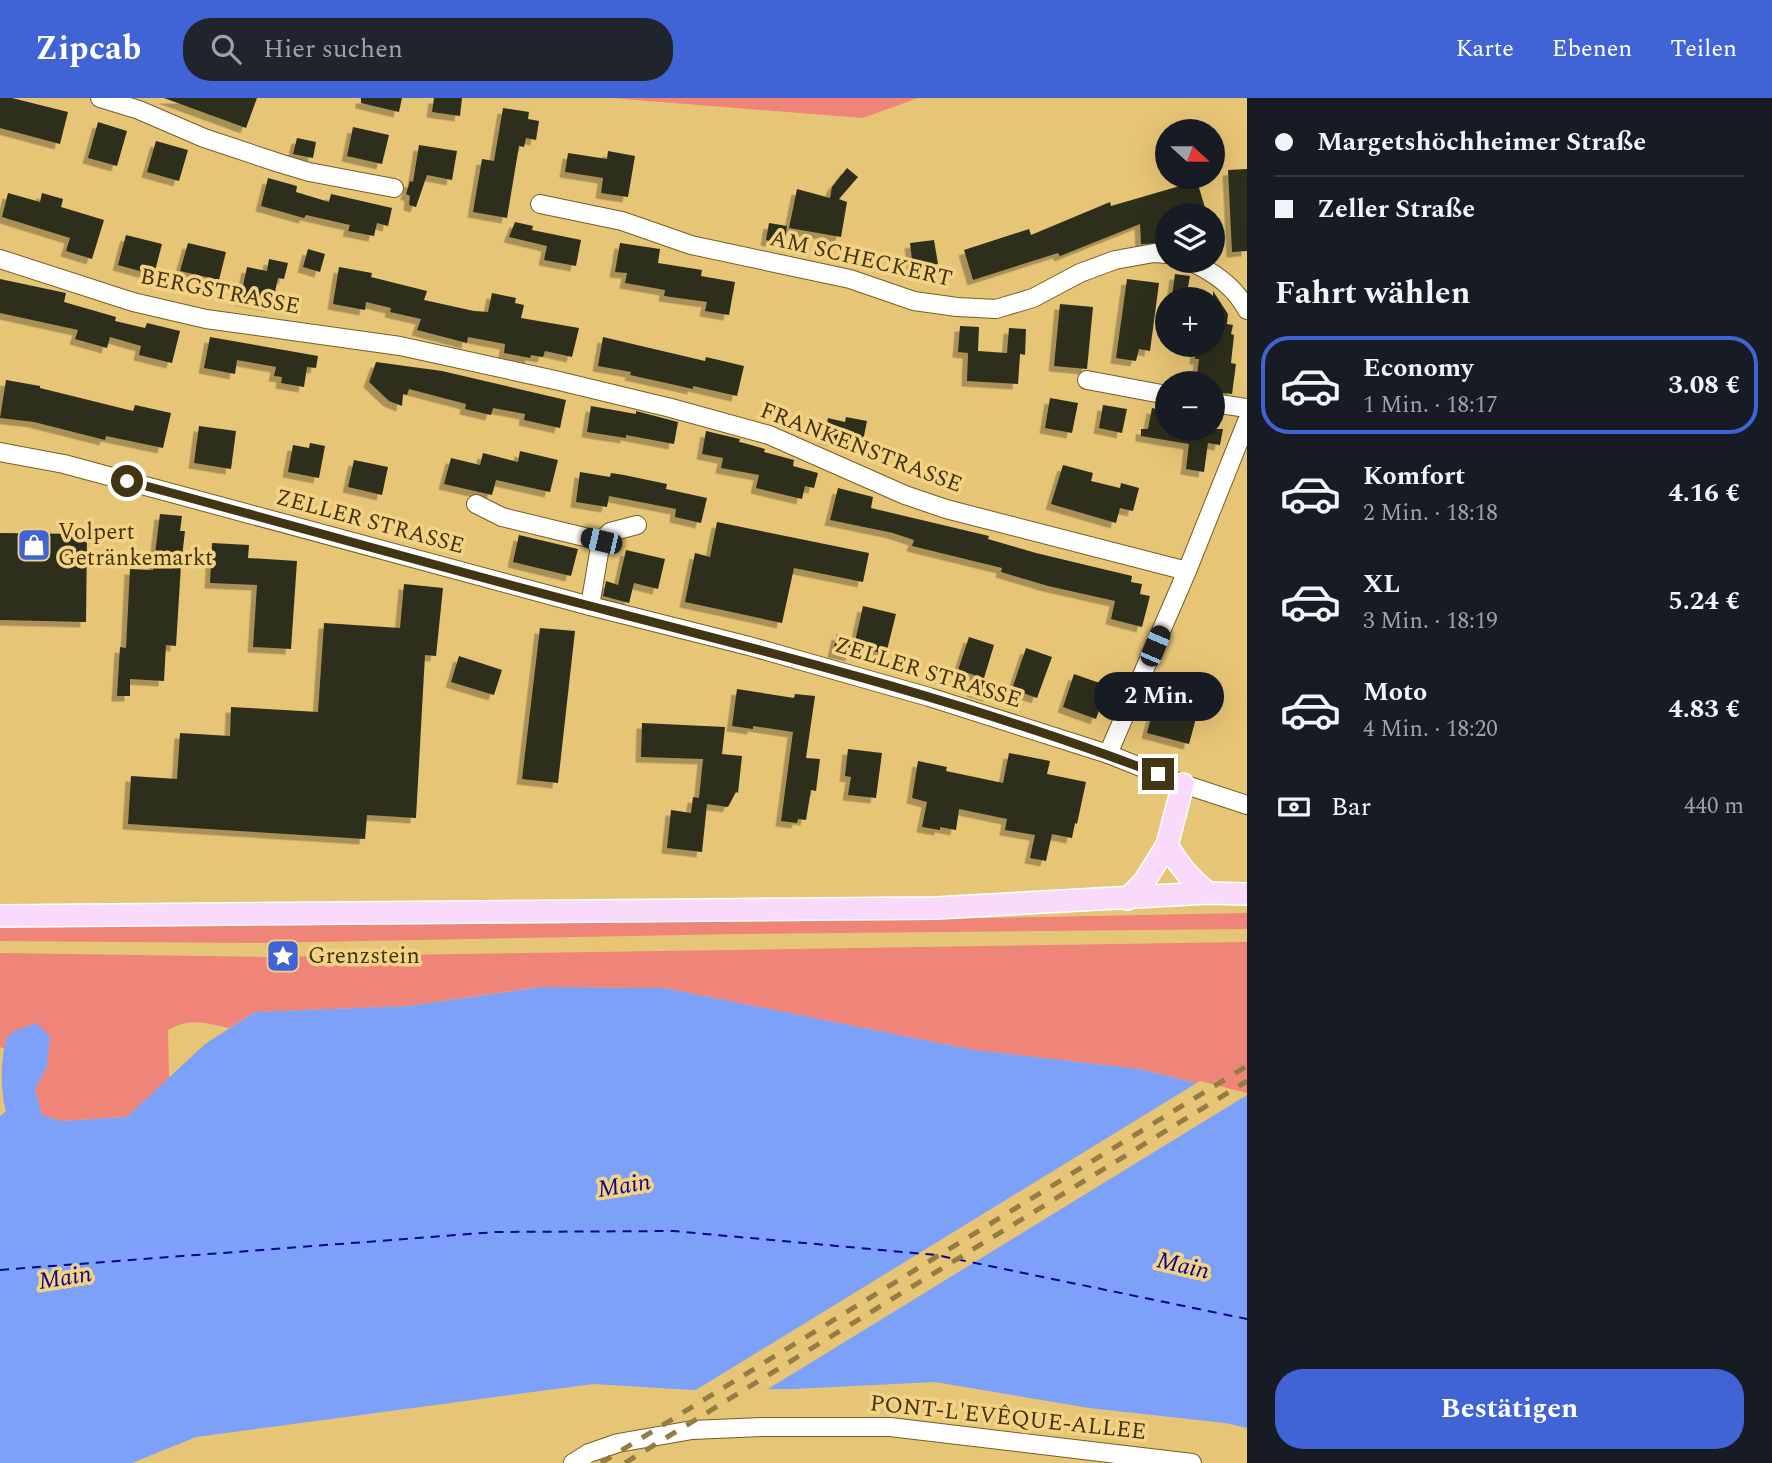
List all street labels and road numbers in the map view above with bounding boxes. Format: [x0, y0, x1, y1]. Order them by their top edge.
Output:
street label: AM SCHECKERT [766, 221, 956, 297]
street label: BERGSTRASSE [137, 259, 303, 325]
street label: FRANKENSTRASSE [755, 393, 967, 503]
street label: ZELLER STRASSE [272, 480, 468, 564]
street label: ZELLER STRASSE [830, 628, 1026, 718]
street label: PONT-L'EVÊQUE-ALLEE [868, 1386, 1148, 1450]

